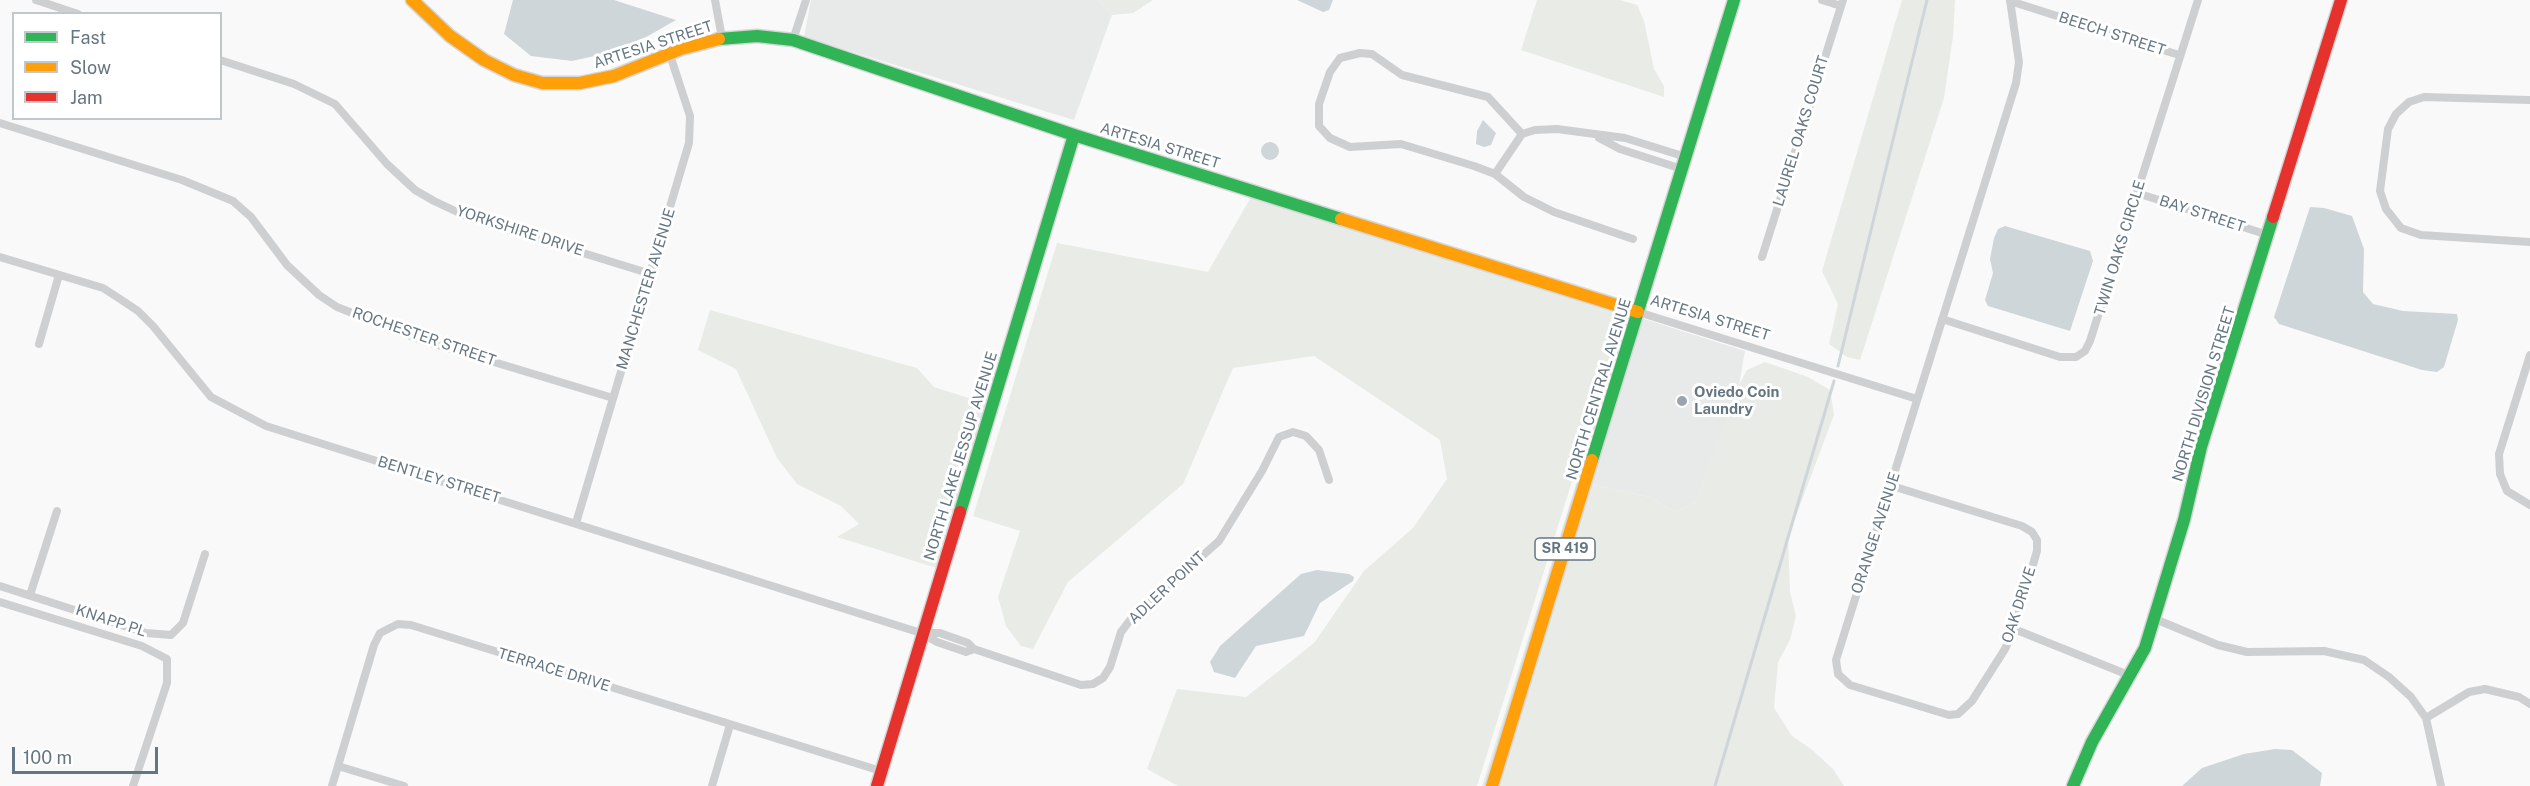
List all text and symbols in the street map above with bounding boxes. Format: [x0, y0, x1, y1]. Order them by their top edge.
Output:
street label: BEECH STREET [2056, 8, 2168, 60]
legend [12, 12, 222, 120]
street label: ARTESIA STREET [591, 17, 715, 73]
text: Fast [70, 27, 106, 48]
street label: LAUREL OAKS COURT [1770, 54, 1832, 208]
text: Slow [70, 57, 111, 78]
text: Jam [70, 87, 103, 108]
street label: ARTESIA STREET [1098, 119, 1222, 173]
street label: TWIN OAKS CIRCLE [2091, 178, 2149, 318]
street label: BAY STREET [2157, 192, 2247, 236]
street label: YORKSHIRE DRIVE [454, 202, 586, 260]
street label: MANCHESTER AVENUE [613, 206, 679, 372]
street label: ARTESIA STREET [1648, 291, 1772, 345]
street label: NORTH CENTRAL AVENUE [1563, 296, 1635, 482]
street label: ROCHESTER STREET [350, 304, 498, 370]
street label: NORTH DIVISION STREET [2169, 304, 2239, 484]
street label: NORTH LAKE JESSUP AVENUE [921, 349, 1001, 563]
place label: Oviedo Coin Laundry [1694, 383, 1779, 418]
marker: Oviedo Coin Laundry [1675, 394, 1689, 408]
street label: BENTLEY STREET [375, 453, 503, 507]
street label: ORANGE AVENUE [1848, 470, 1904, 596]
road number: SR 419 [1535, 538, 1595, 560]
street label: ADLER POINT [1125, 548, 1209, 628]
street label: OAK DRIVE [1998, 565, 2040, 645]
street label: KNAPP PL [73, 601, 149, 641]
street label: TERRACE DRIVE [496, 644, 612, 696]
scale bar [15, 735, 160, 773]
text: 100 m [23, 747, 72, 768]

